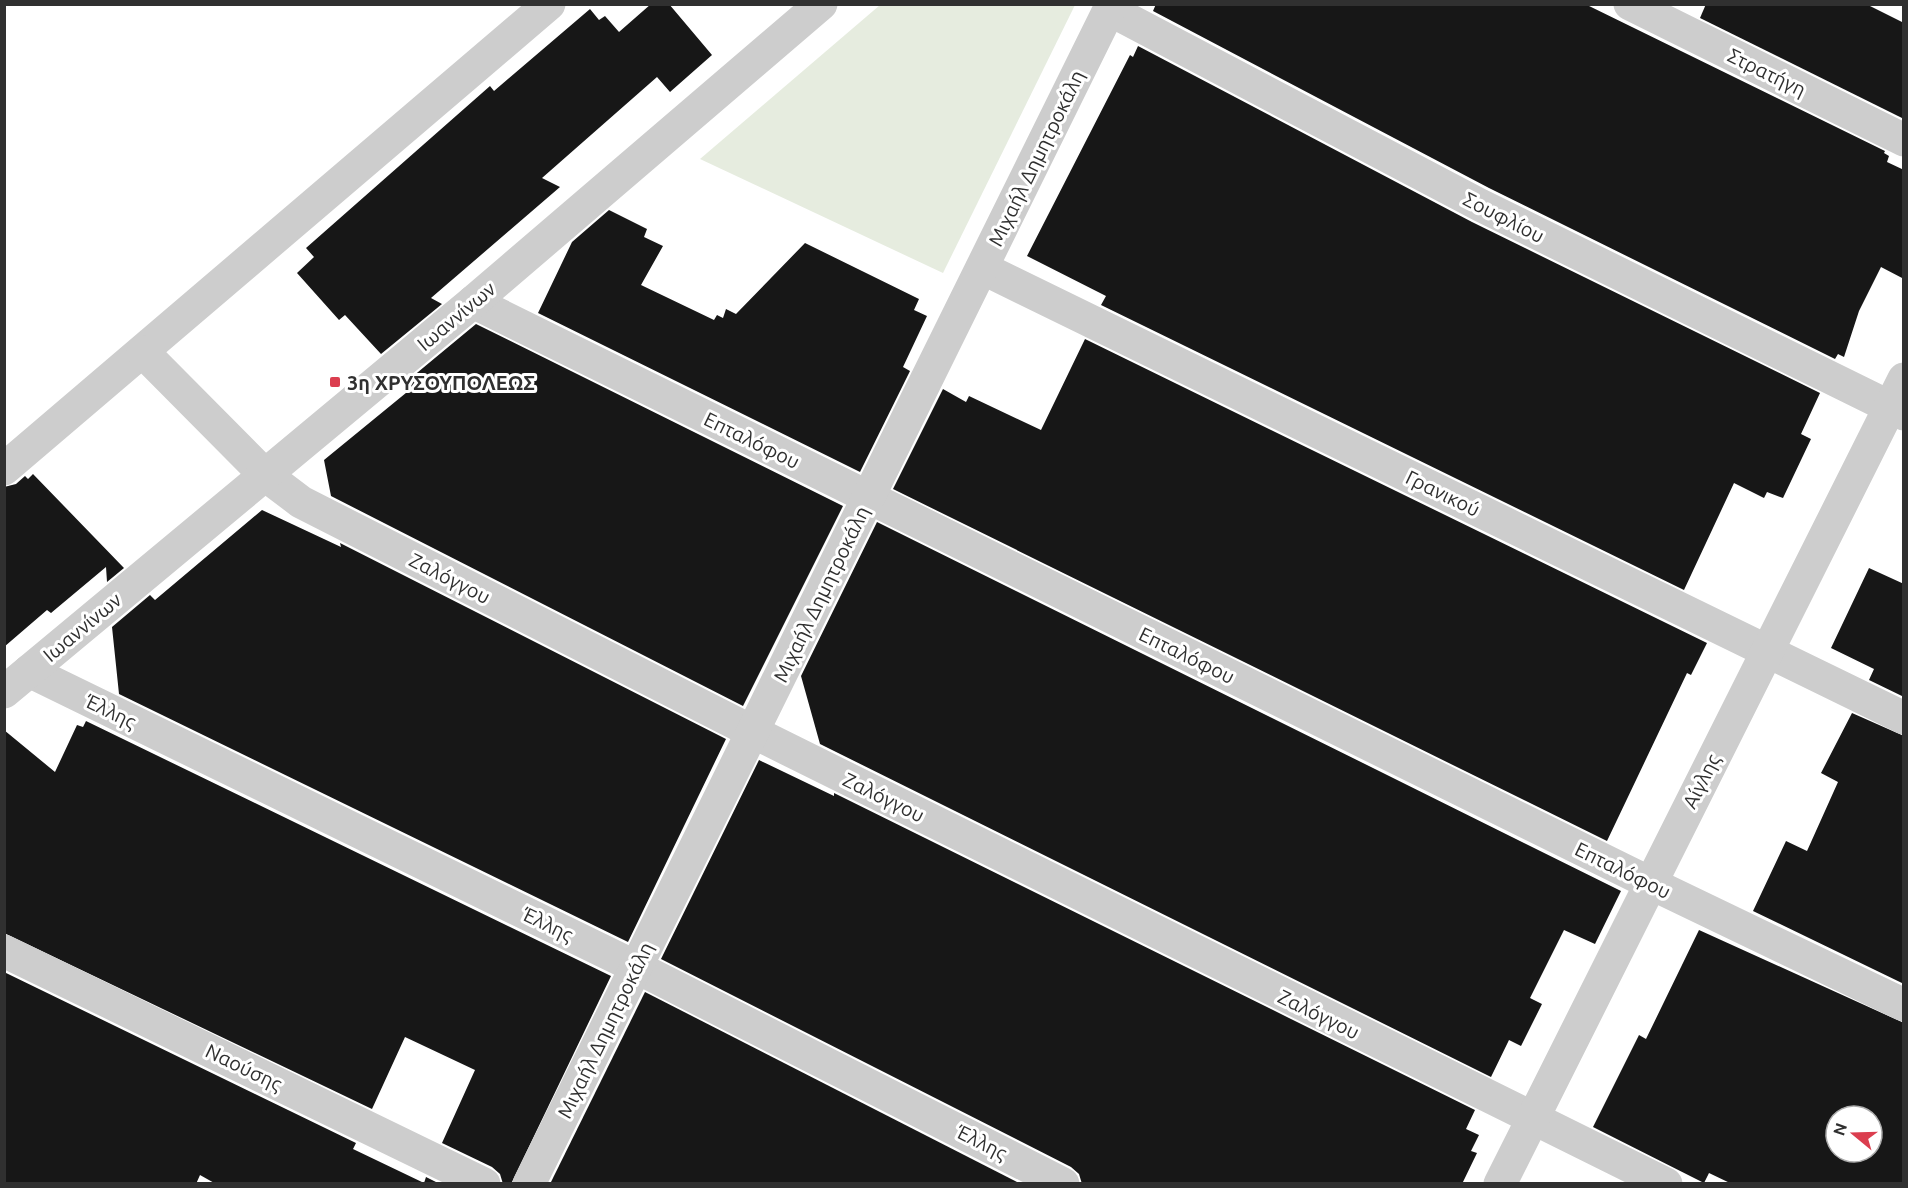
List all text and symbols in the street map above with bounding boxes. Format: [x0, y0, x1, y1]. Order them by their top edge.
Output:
street label: Στρατήγη [1724, 43, 1810, 101]
street label: Μιχαήλ Δημητροκάλη [983, 66, 1089, 250]
street label: Σουφλίου [1460, 187, 1548, 247]
street label: Ιωαννίνων [412, 277, 500, 355]
place label: 3η ΧΡΥΣΟΥΠΟΛΕΩΣ [347, 371, 535, 394]
marker: 3η ΧΡΥΣΟΥΠΟΛΕΩΣ [328, 375, 342, 389]
street label: Επταλόφου [700, 407, 804, 473]
street label: Γρανικού [1402, 465, 1484, 521]
street label: Μιχαήλ Δημητροκάλη [768, 502, 874, 686]
street label: Ζαλόγγου [406, 548, 494, 608]
street label: Ιωαννίνων [38, 588, 126, 666]
street label: Επταλόφου [1135, 622, 1239, 688]
street label: Έλλης [81, 688, 140, 733]
street label: Αίγλης [1678, 750, 1724, 812]
street label: Ζαλόγγου [840, 767, 928, 827]
street label: Επταλόφου [1571, 837, 1675, 903]
street label: Έλλης [518, 901, 577, 946]
street label: Μιχαήλ Δημητροκάλη [552, 938, 658, 1122]
street label: Ζαλόγγου [1275, 984, 1363, 1044]
street label: Ναούσης [202, 1039, 286, 1095]
north arrow [1824, 1104, 1884, 1164]
street label: Έλλης [952, 1119, 1011, 1164]
text: N [1829, 1121, 1850, 1138]

